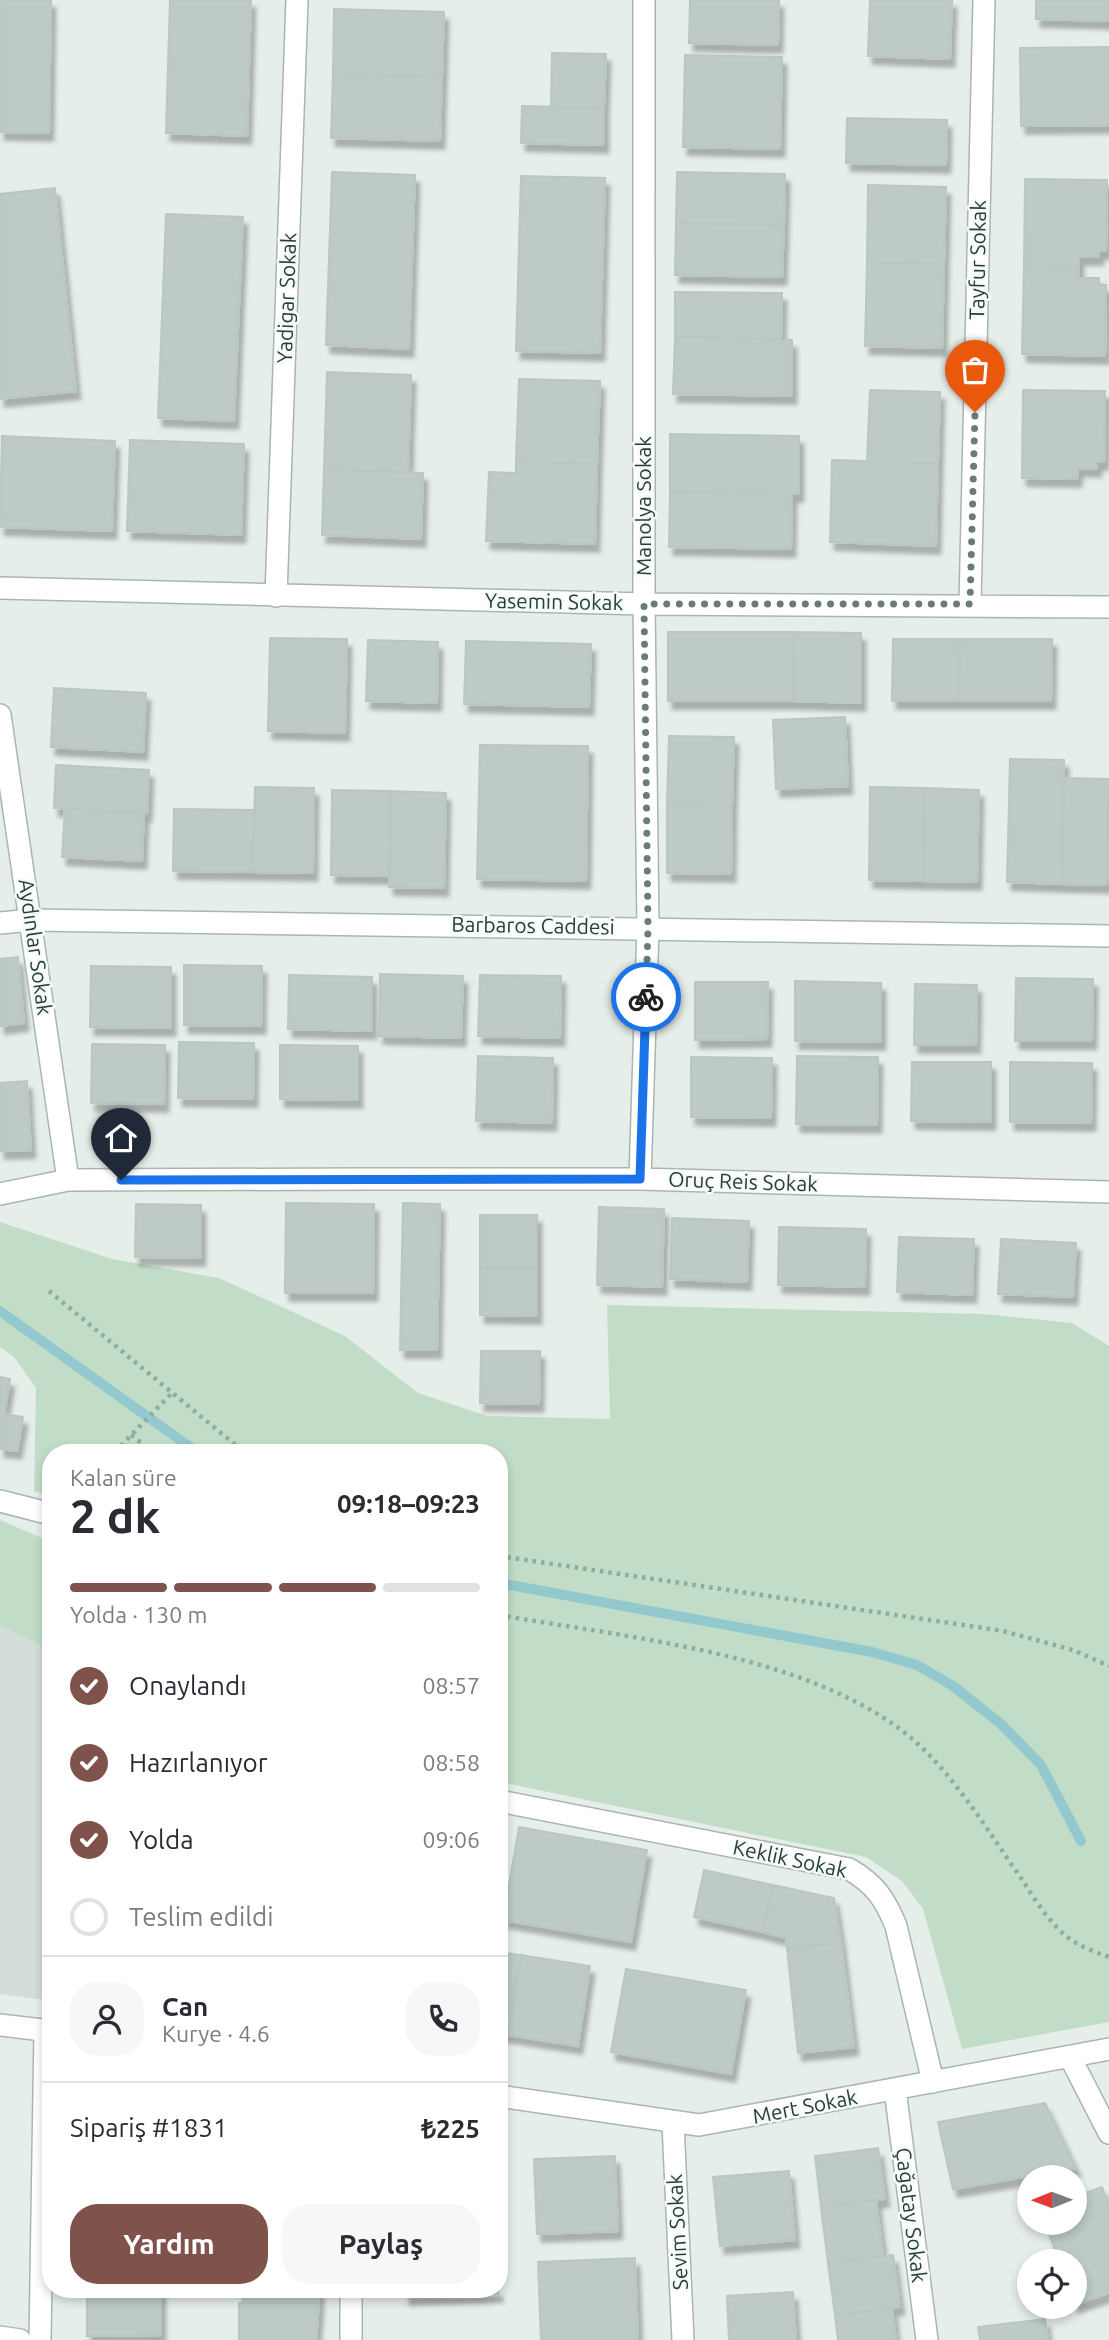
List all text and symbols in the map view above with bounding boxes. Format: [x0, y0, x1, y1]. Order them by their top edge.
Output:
street label: Tayfur Sokak [964, 200, 990, 320]
street label: Yadigar Sokak [272, 232, 300, 364]
pin [945, 340, 1005, 412]
icon: bag [956, 351, 994, 389]
street label: Manolya Sokak [631, 436, 655, 576]
street label: Yasemin Sokak [485, 588, 624, 614]
street label: Aydınlar Sokak [15, 877, 57, 1017]
street label: Barbaros Caddesi [451, 912, 615, 938]
courier [611, 962, 681, 1032]
icon: bike [627, 978, 665, 1016]
pin [91, 1108, 151, 1180]
icon: home [102, 1119, 140, 1157]
street label: Oruç Reis Sokak [668, 1166, 819, 1196]
text: Kalan süre [70, 1465, 177, 1490]
text: 09:18–09:23 [337, 1489, 480, 1518]
text: 2 dk [70, 1490, 160, 1542]
text: Yolda · 130 m [70, 1602, 207, 1627]
icon: check [70, 1667, 108, 1705]
text: Onaylandı [129, 1671, 247, 1700]
text: 08:57 [422, 1673, 480, 1698]
icon: check [70, 1744, 108, 1782]
text: Hazırlanıyor [129, 1748, 268, 1777]
text: 08:58 [422, 1750, 480, 1775]
icon: check [70, 1821, 108, 1859]
text: Yolda [129, 1825, 194, 1854]
text: 09:06 [422, 1827, 480, 1852]
street label: Keklik Sokak [731, 1834, 850, 1882]
text: Teslim edildi [129, 1902, 274, 1931]
button: person [70, 1982, 144, 2056]
button: phone [406, 1982, 480, 2056]
text: Can [162, 1992, 208, 2021]
text: Kurye · 4.6 [162, 2021, 270, 2046]
street label: Mert Sokak [750, 2084, 860, 2128]
text: Sipariş #1831 [70, 2113, 228, 2142]
text: ₺225 [421, 2114, 480, 2143]
street label: Çağatay Sokak [892, 2146, 932, 2284]
north arrow [1017, 2165, 1087, 2235]
map controls [1017, 2165, 1087, 2319]
street label: Sevim Sokak [662, 2173, 692, 2291]
button: Yardım [70, 2204, 268, 2284]
button: Paylaş [282, 2204, 480, 2284]
button: locate [1017, 2249, 1087, 2319]

